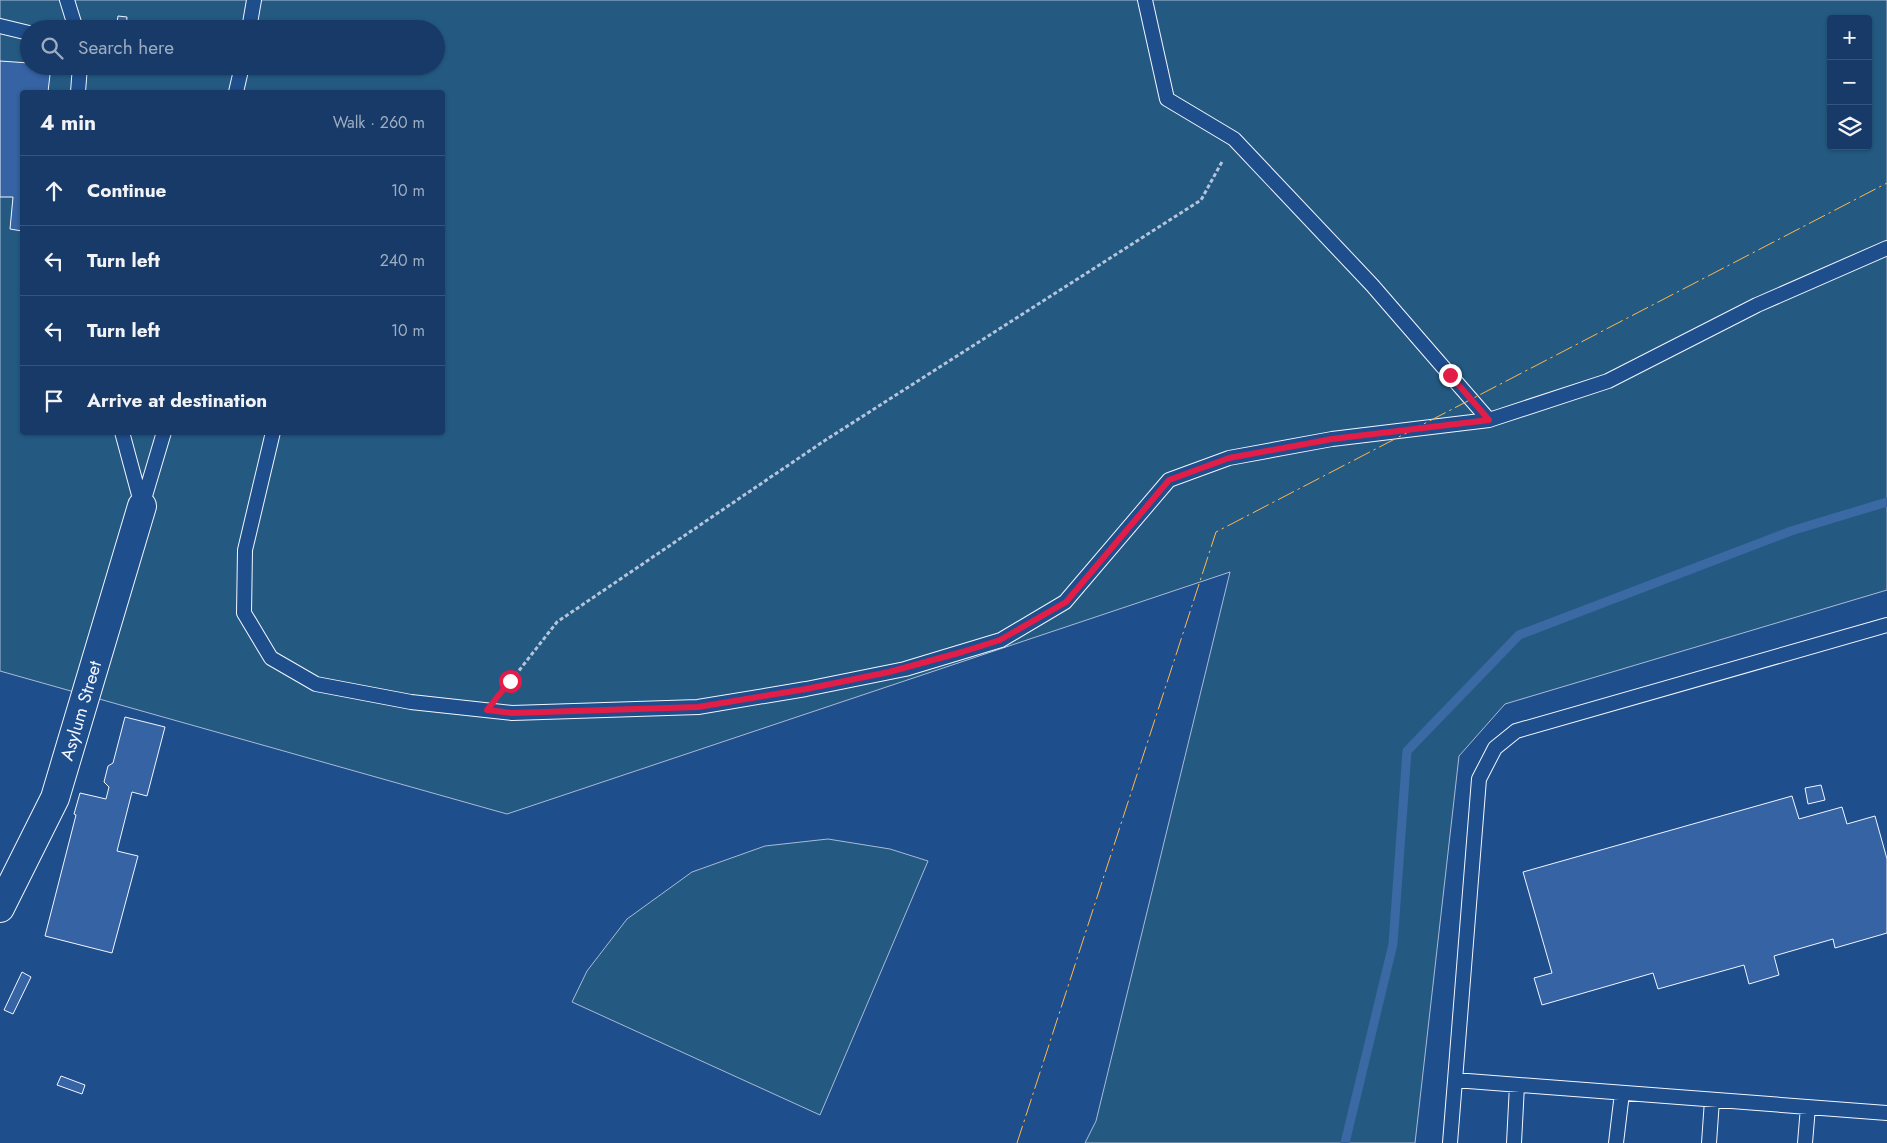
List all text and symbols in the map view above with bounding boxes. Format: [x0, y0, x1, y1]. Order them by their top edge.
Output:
map controls [1827, 15, 1872, 150]
button: + [1827, 15, 1872, 60]
search box [20, 20, 445, 75]
icon: search [38, 34, 66, 62]
text: Search here [78, 34, 174, 61]
button: − [1827, 60, 1872, 105]
button: layers [1827, 105, 1872, 150]
text: 4 min [40, 108, 96, 138]
text: Walk · 260 m [333, 111, 425, 134]
icon: ahead [40, 177, 68, 205]
text: Continue [87, 177, 166, 204]
text: 10 m [391, 179, 425, 202]
icon: left [40, 247, 68, 275]
text: Turn left [87, 247, 160, 274]
text: 240 m [380, 249, 425, 272]
icon: left [40, 317, 68, 345]
text: Turn left [87, 317, 160, 344]
text: 10 m [391, 319, 425, 342]
route end [1439, 364, 1462, 387]
icon: arrive [40, 387, 68, 415]
text: Arrive at destination [87, 387, 267, 414]
street label: Asylum Street [54, 657, 108, 764]
route start [499, 670, 522, 693]

